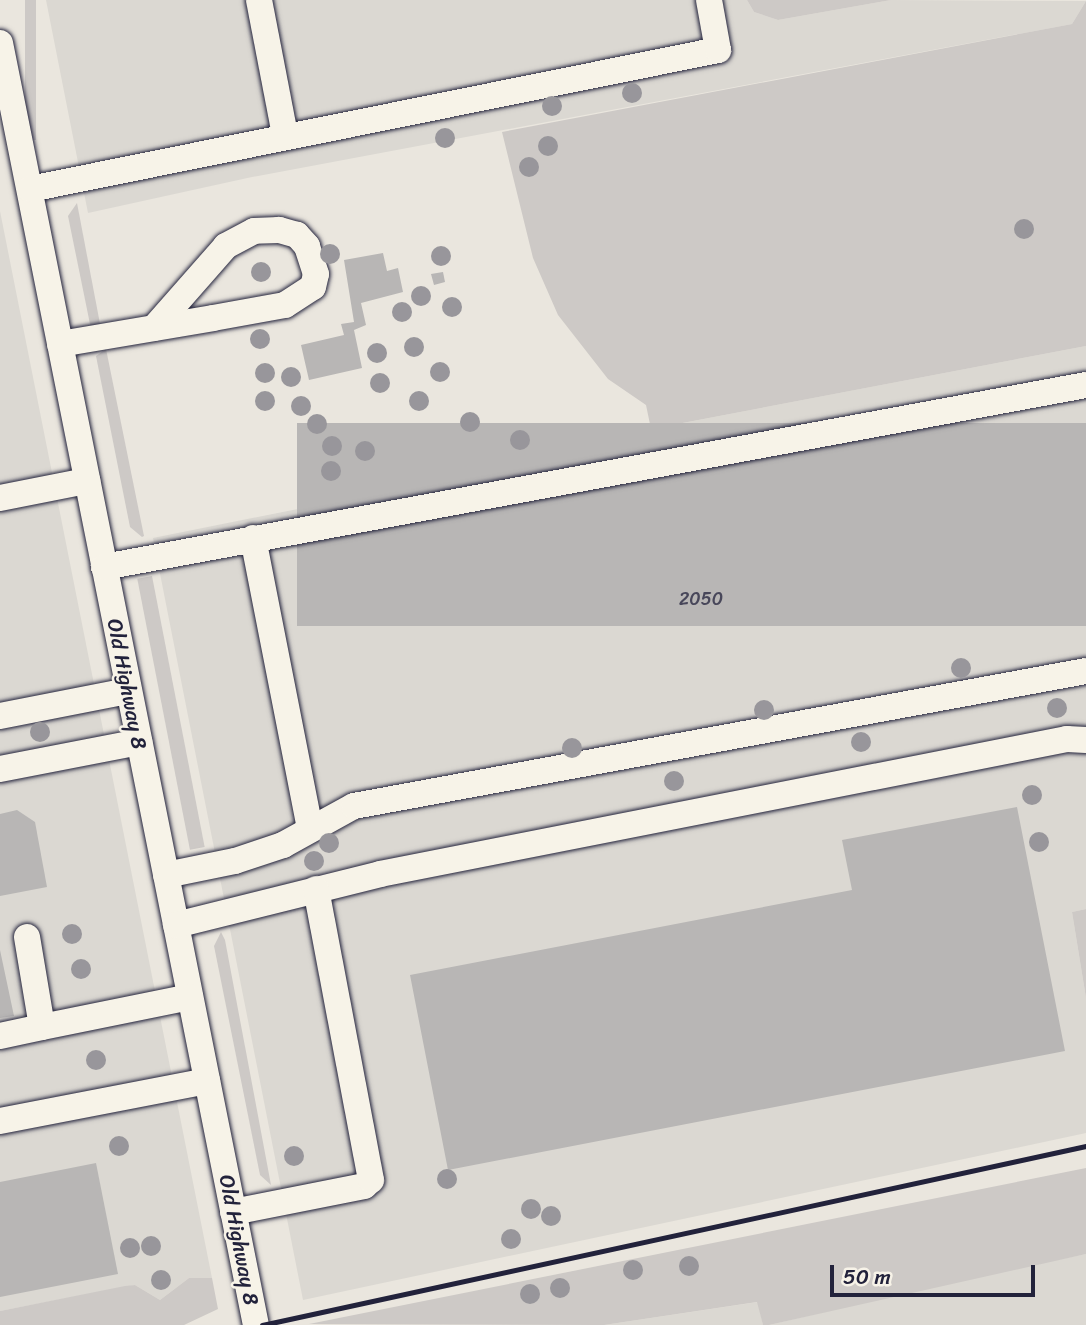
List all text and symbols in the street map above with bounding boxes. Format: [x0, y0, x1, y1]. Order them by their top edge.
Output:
house number: 2050 [679, 588, 723, 610]
street label: Old Highway 8 [102, 617, 152, 751]
street label: Old Highway 8 [214, 1173, 264, 1307]
scale bar [834, 1252, 1039, 1296]
text: 50 m [843, 1258, 891, 1296]

